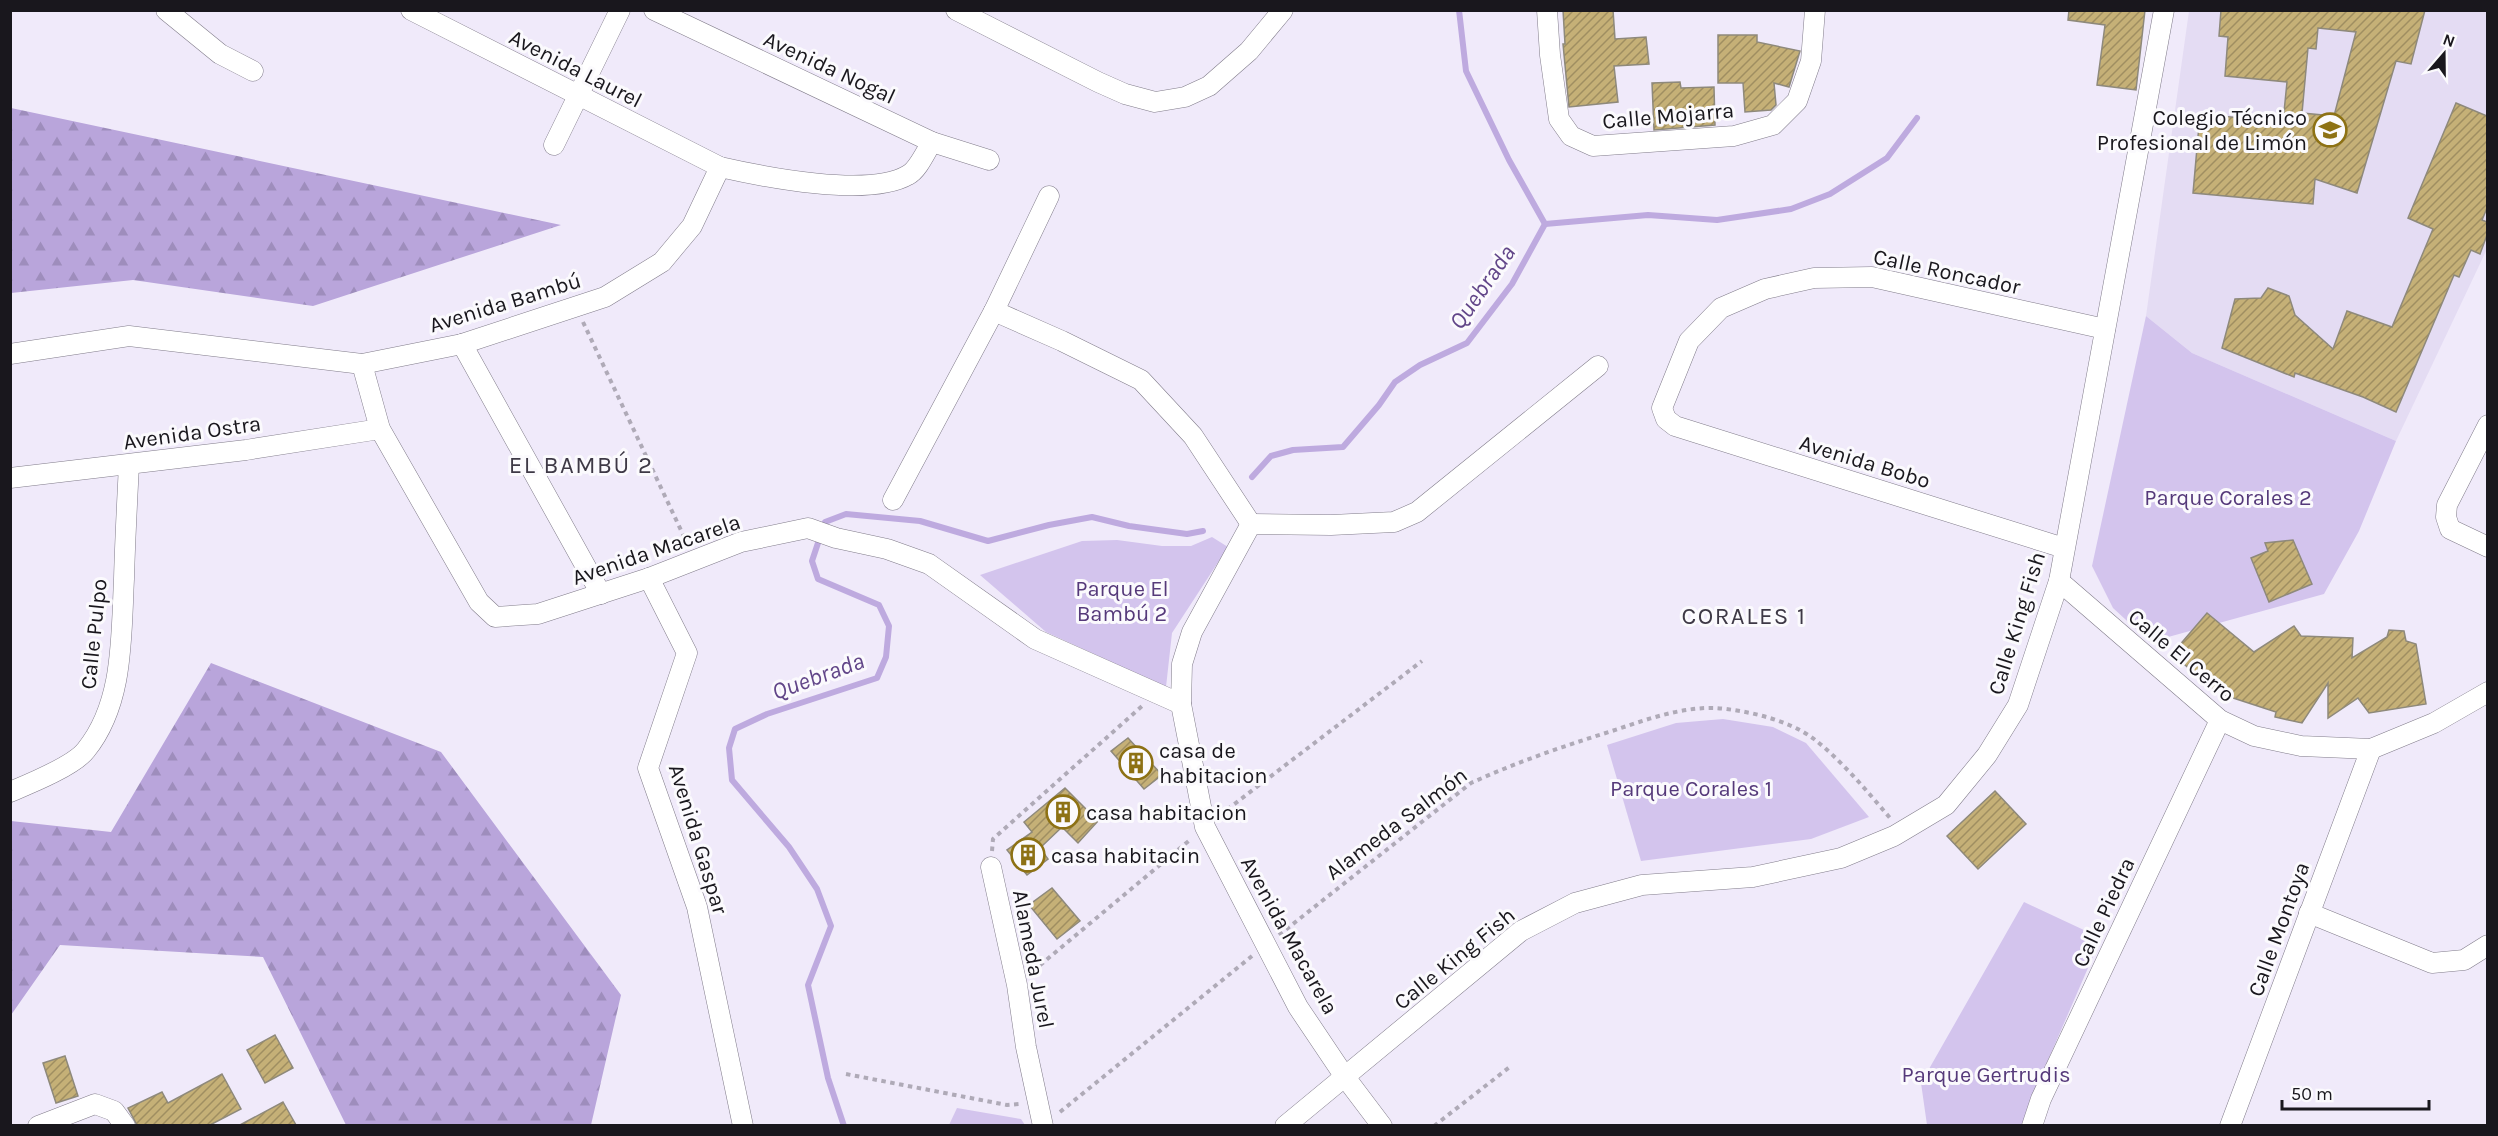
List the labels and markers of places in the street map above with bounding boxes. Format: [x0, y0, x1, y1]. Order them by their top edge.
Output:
place label: Colegio Técnico Profesional de Limón [2097, 105, 2307, 156]
school or university icon: Colegio Técnico Profesional de Limón [2312, 112, 2348, 148]
place label: casa de habitacion [1159, 738, 1268, 789]
building icon: casa de habitacion [1118, 745, 1154, 781]
building icon: casa habitacion [1045, 794, 1081, 830]
place label: casa habitacion [1086, 800, 1247, 826]
building icon: casa habitacin [1010, 837, 1046, 873]
place label: casa habitacin [1051, 843, 1200, 869]

